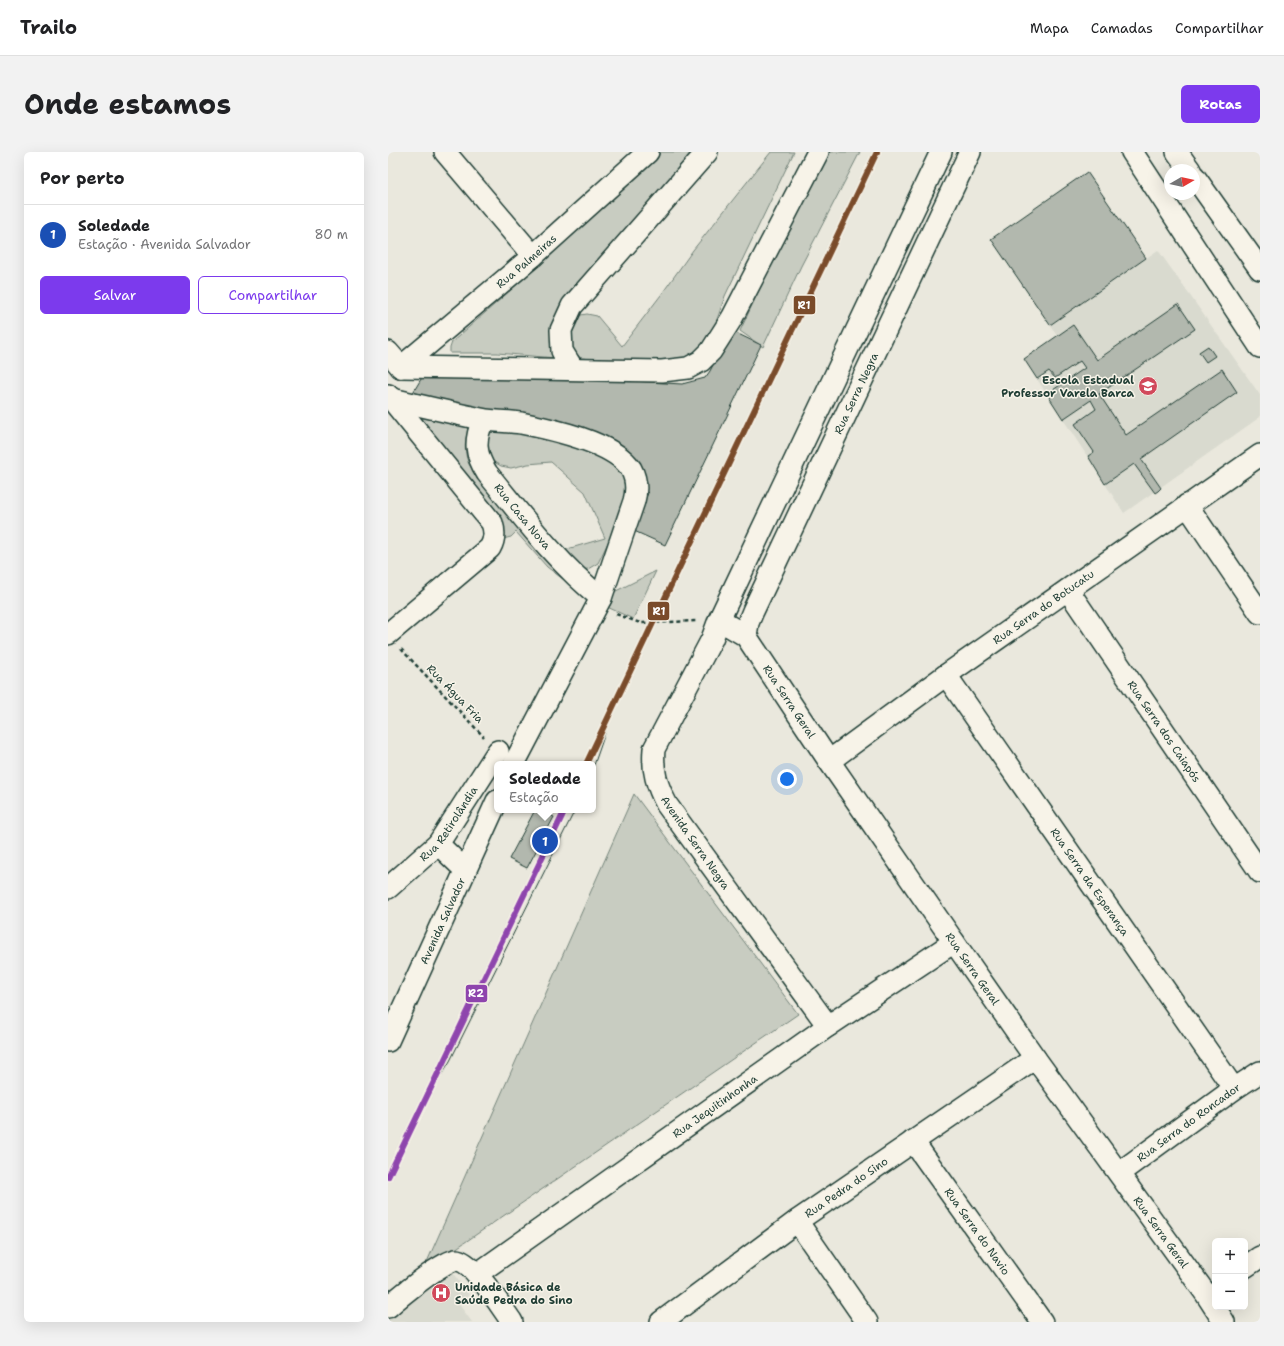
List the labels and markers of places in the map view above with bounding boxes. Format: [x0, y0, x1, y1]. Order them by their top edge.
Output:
place label: Escola Estadual Professor Varela Barca [1001, 373, 1134, 401]
school or university icon: Escola Estadual Professor Varela Barca [1137, 375, 1159, 397]
pin: 1 [532, 826, 558, 856]
place label: Unidade Básica de Saúde Pedra do Sino [455, 1280, 573, 1308]
hospital icon: Unidade Básica de Saúde Pedra do Sino [430, 1282, 452, 1304]

